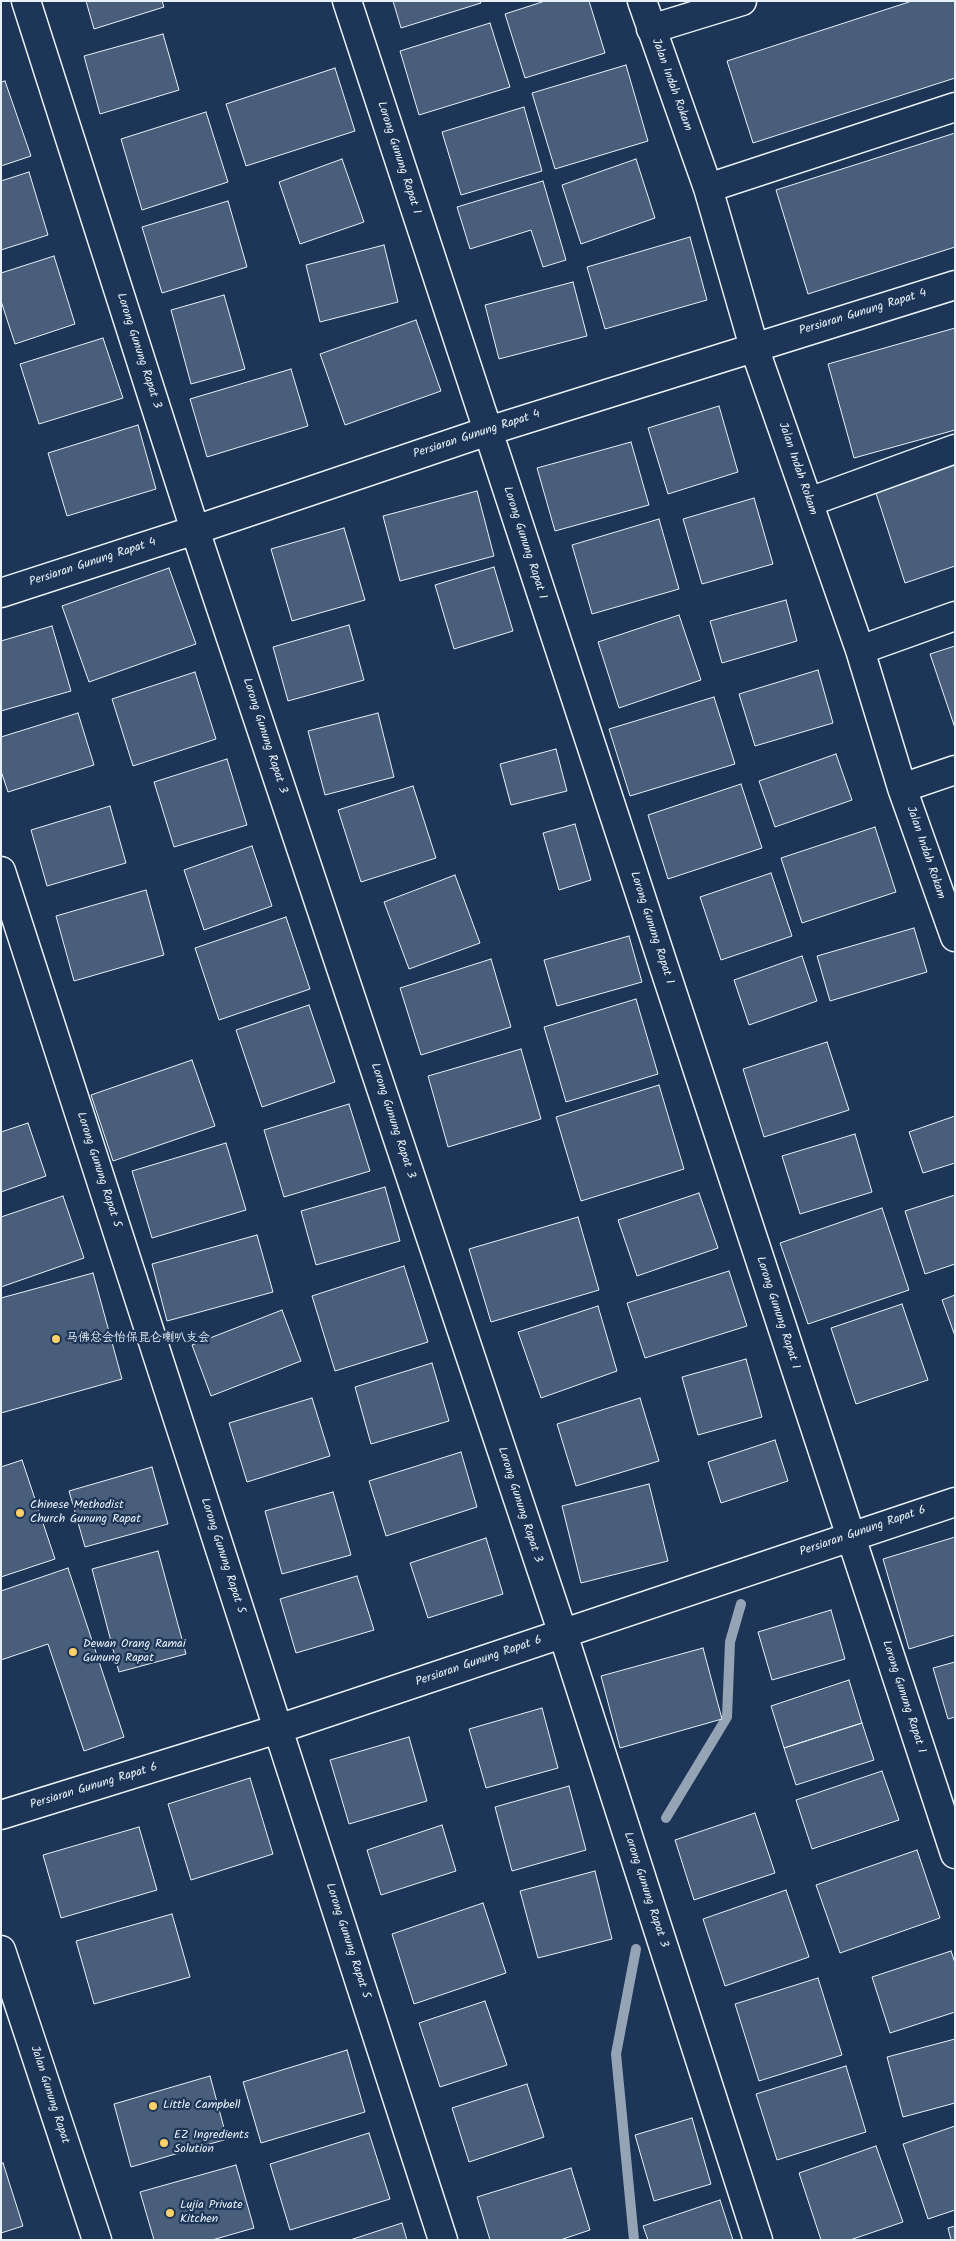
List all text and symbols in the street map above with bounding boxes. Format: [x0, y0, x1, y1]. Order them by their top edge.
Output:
street label: Jalan Indah Rokam [648, 37, 694, 133]
street label: Lorong Gunung Rapat 1 [373, 100, 423, 216]
street label: Persiaran Gunung Rapat 4 [798, 287, 928, 339]
street label: Lorong Gunung Rapat 3 [112, 291, 164, 411]
street label: Persiaran Gunung Rapat 4 [412, 408, 542, 462]
street label: Jalan Indah Rokam [774, 421, 820, 517]
street label: Lorong Gunung Rapat 1 [499, 485, 549, 601]
street label: Persiaran Gunung Rapat 4 [28, 536, 158, 590]
street label: Lorong Gunung Rapat 3 [238, 676, 290, 796]
street label: Jalan Indah Rokam [902, 805, 948, 901]
street label: Lorong Gunung Rapat 1 [626, 870, 676, 986]
street label: Lorong Gunung Rapat 3 [366, 1061, 418, 1181]
street label: Lorong Gunung Rapat 5 [73, 1111, 123, 1229]
street label: Lorong Gunung Rapat 1 [752, 1255, 802, 1371]
place label: 马佛总会怡保昆仑喇叭支会 [66, 1332, 210, 1346]
marker: 马佛总会怡保昆仑喇叭支会 [50, 1333, 62, 1345]
street label: Lorong Gunung Rapat 3 [493, 1445, 545, 1565]
street label: Lorong Gunung Rapat 5 [197, 1497, 247, 1615]
place label: Chinese Methodist Church Gunung Rapat [30, 1499, 141, 1527]
street label: Persiaran Gunung Rapat 6 [798, 1504, 928, 1560]
marker: Chinese Methodist Church Gunung Rapat [14, 1507, 26, 1519]
street label: Persiaran Gunung Rapat 6 [414, 1634, 544, 1690]
place label: Dewan Orang Ramai Gunung Rapat [83, 1638, 186, 1666]
street label: Lorong Gunung Rapat 1 [878, 1639, 928, 1755]
marker: Dewan Orang Ramai Gunung Rapat [67, 1646, 79, 1658]
street label: Persiaran Gunung Rapat 6 [28, 1761, 160, 1813]
street label: Lorong Gunung Rapat 3 [619, 1830, 671, 1950]
street label: Lorong Gunung Rapat 5 [322, 1882, 372, 2000]
street label: Jalan Gunung Rapat [26, 2044, 72, 2146]
place label: Little Campbell [163, 2099, 241, 2113]
marker: Little Campbell [147, 2100, 159, 2112]
place label: EZ Ingredients Solution [174, 2129, 249, 2157]
marker: EZ Ingredients Solution [158, 2137, 170, 2149]
place label: Lujia Private Kitchen [180, 2199, 243, 2227]
marker: Lujia Private Kitchen [164, 2207, 176, 2219]

